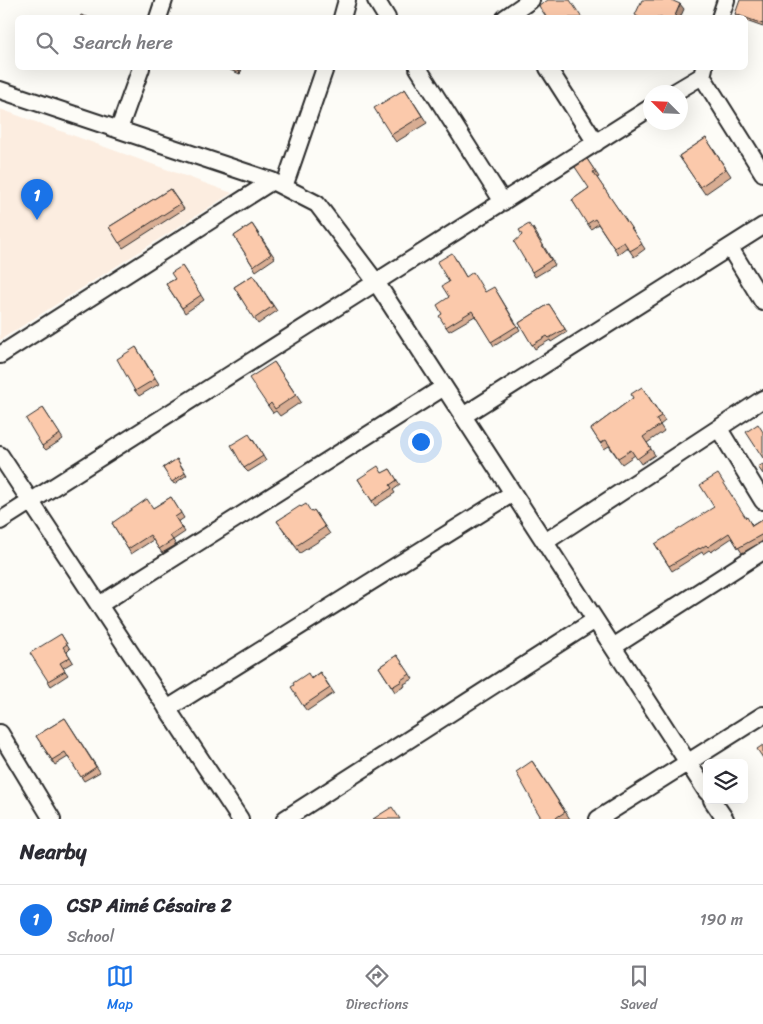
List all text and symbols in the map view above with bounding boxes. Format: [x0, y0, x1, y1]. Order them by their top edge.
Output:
search box [15, 15, 748, 70]
text: Search here [73, 26, 173, 59]
icon: search [33, 29, 61, 57]
north arrow [643, 85, 688, 130]
pin: 1 [21, 179, 53, 220]
your location [408, 429, 434, 455]
map controls [703, 759, 748, 804]
button: layers [703, 759, 748, 804]
text: Nearby [20, 833, 86, 871]
text: CSP Aimé Césaire 2 [67, 889, 232, 922]
text: 1 [33, 905, 39, 934]
text: 190 m [700, 905, 743, 934]
text: School [67, 922, 114, 951]
tab: Map [106, 962, 134, 1017]
tab: Directions [346, 962, 408, 1017]
tab: Saved [620, 962, 657, 1017]

